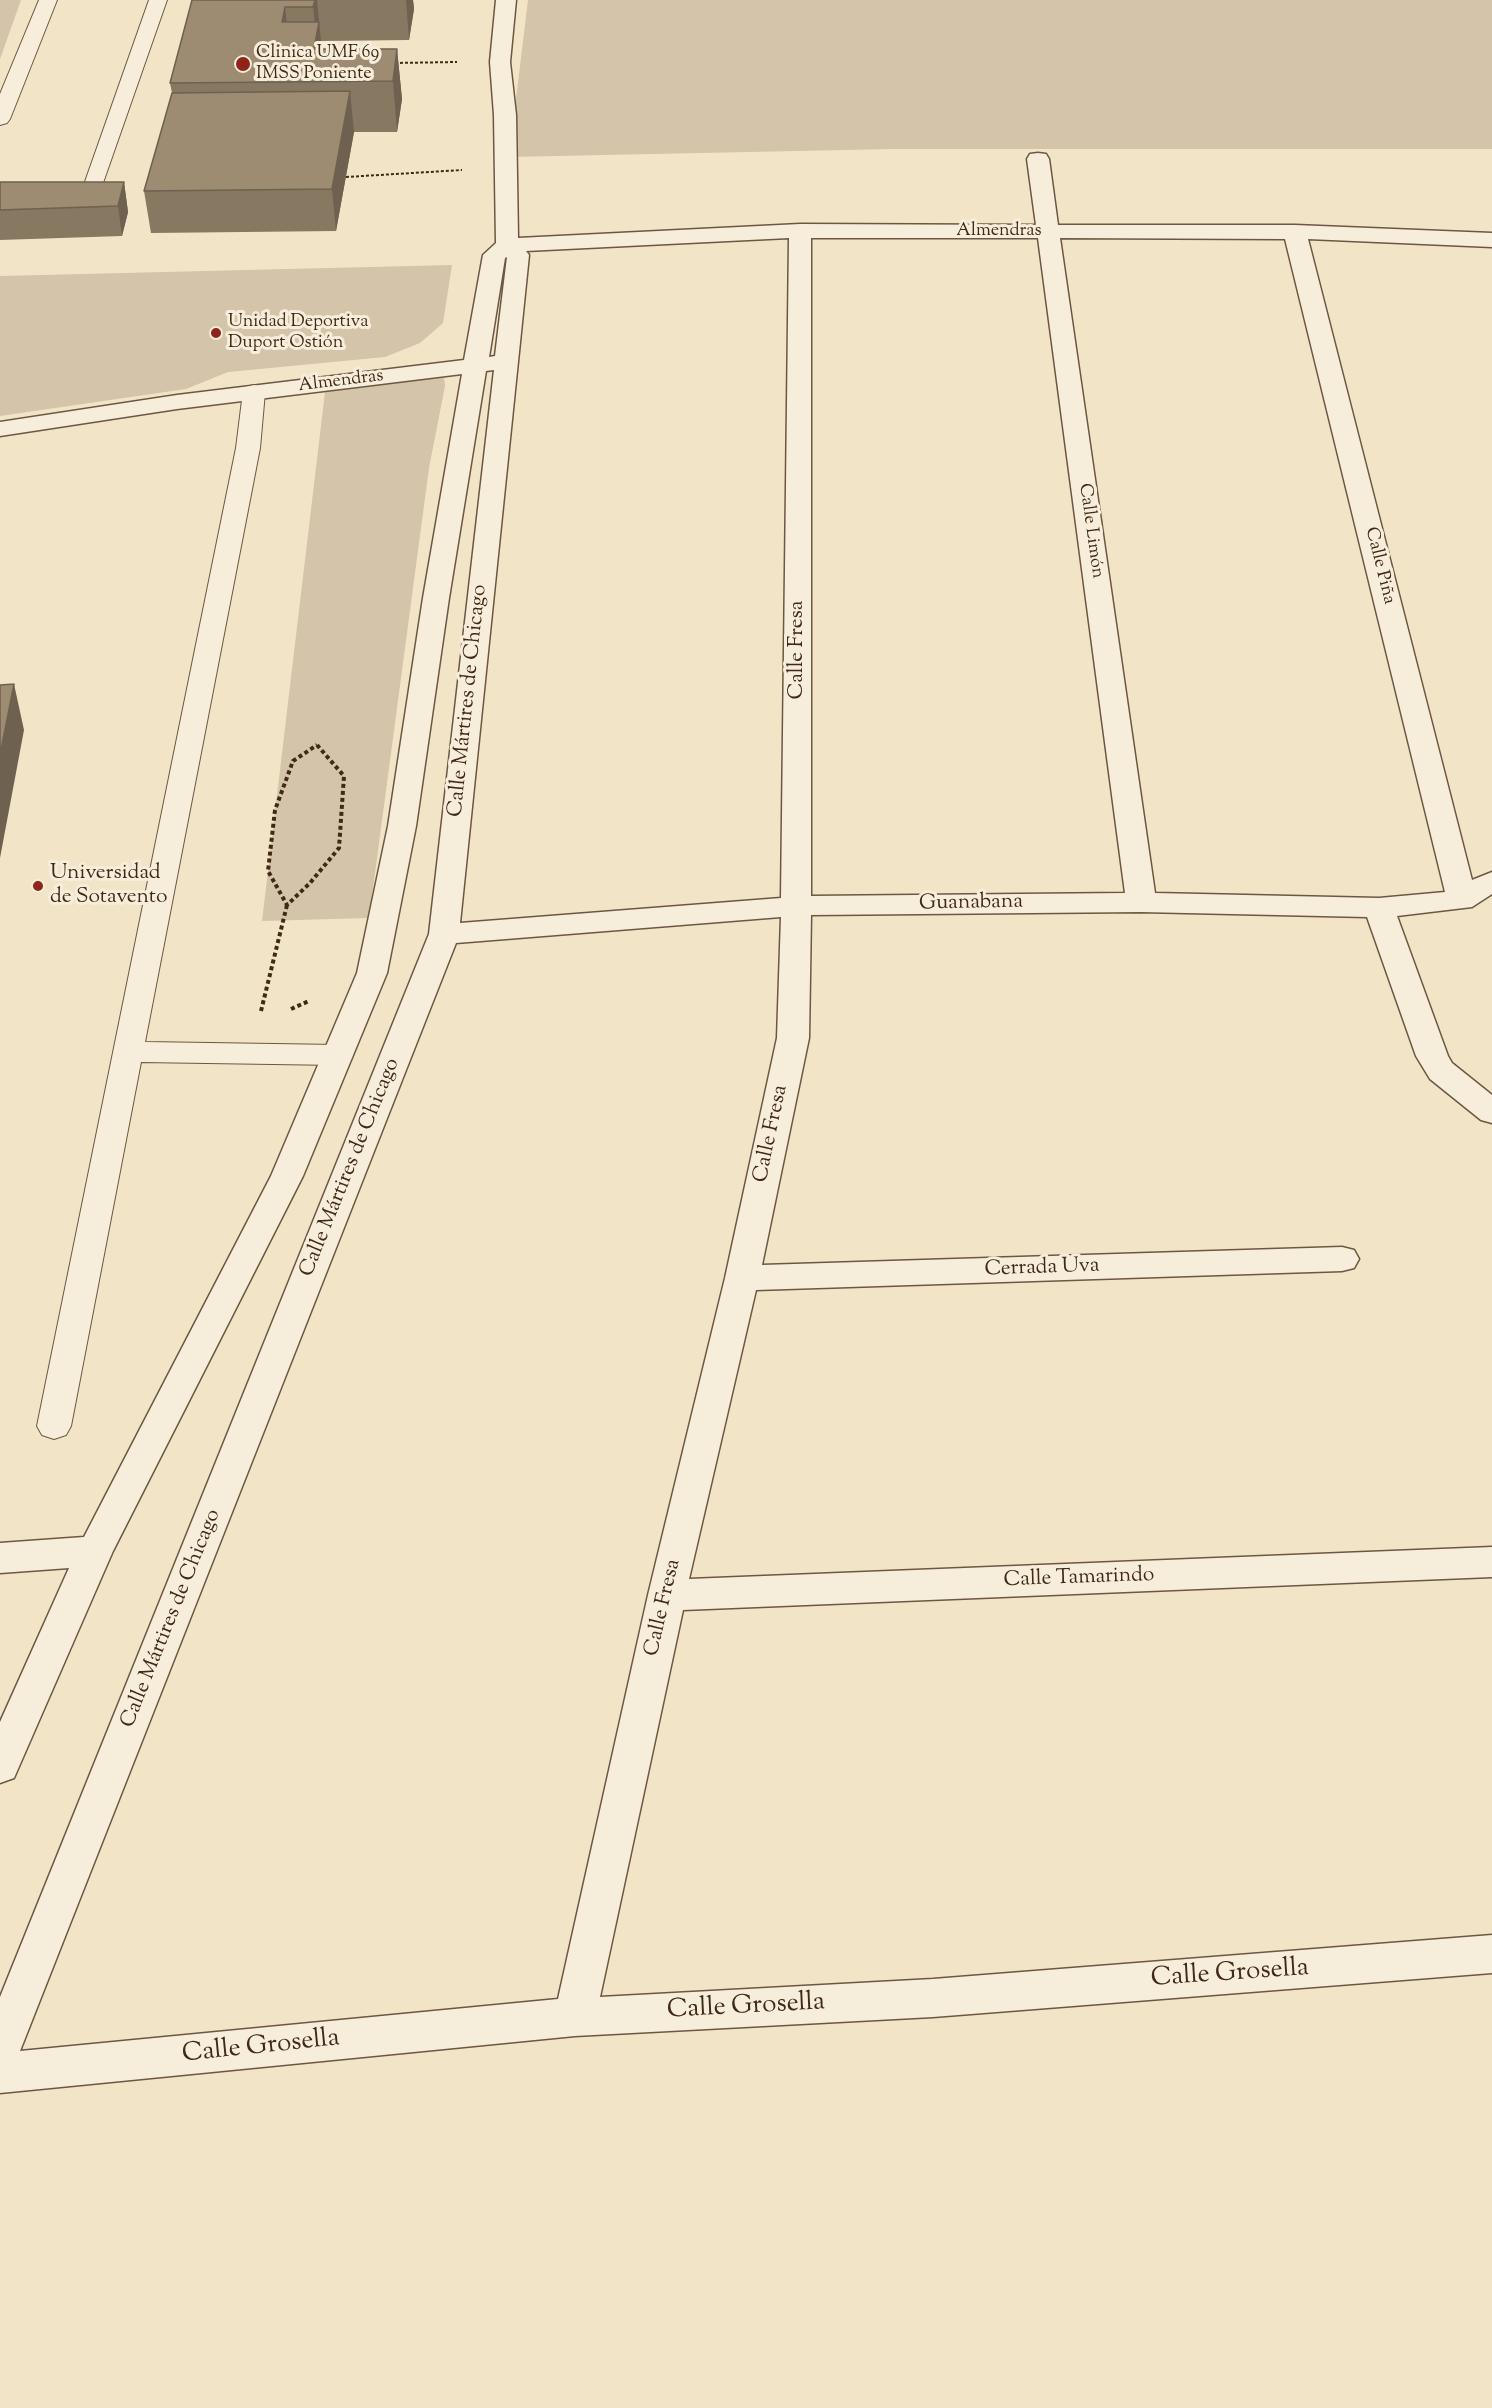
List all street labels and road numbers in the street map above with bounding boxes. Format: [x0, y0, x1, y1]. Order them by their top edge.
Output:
street label: Almendras [956, 221, 1042, 243]
street label: Almendras [297, 366, 385, 398]
street label: Calle Limón [1073, 482, 1107, 580]
street label: Calle Piña [1359, 525, 1399, 607]
street label: Calle Mártires de Chicago [444, 584, 494, 818]
street label: Calle Fresa [785, 601, 811, 699]
street label: Guanabana [919, 890, 1023, 918]
street label: Calle Mártires de Chicago [296, 1055, 406, 1281]
street label: Calle Fresa [749, 1083, 795, 1185]
street label: Cerrada Uva [984, 1254, 1100, 1284]
street label: Calle Mártires de Chicago [117, 1506, 227, 1732]
street label: Calle Fresa [641, 1557, 687, 1659]
street label: Calle Tamarindo [1003, 1564, 1155, 1594]
street label: Calle Grosella [1150, 1954, 1310, 1996]
street label: Calle Grosella [666, 1988, 826, 2028]
street label: Calle Grosella [181, 2024, 341, 2072]

